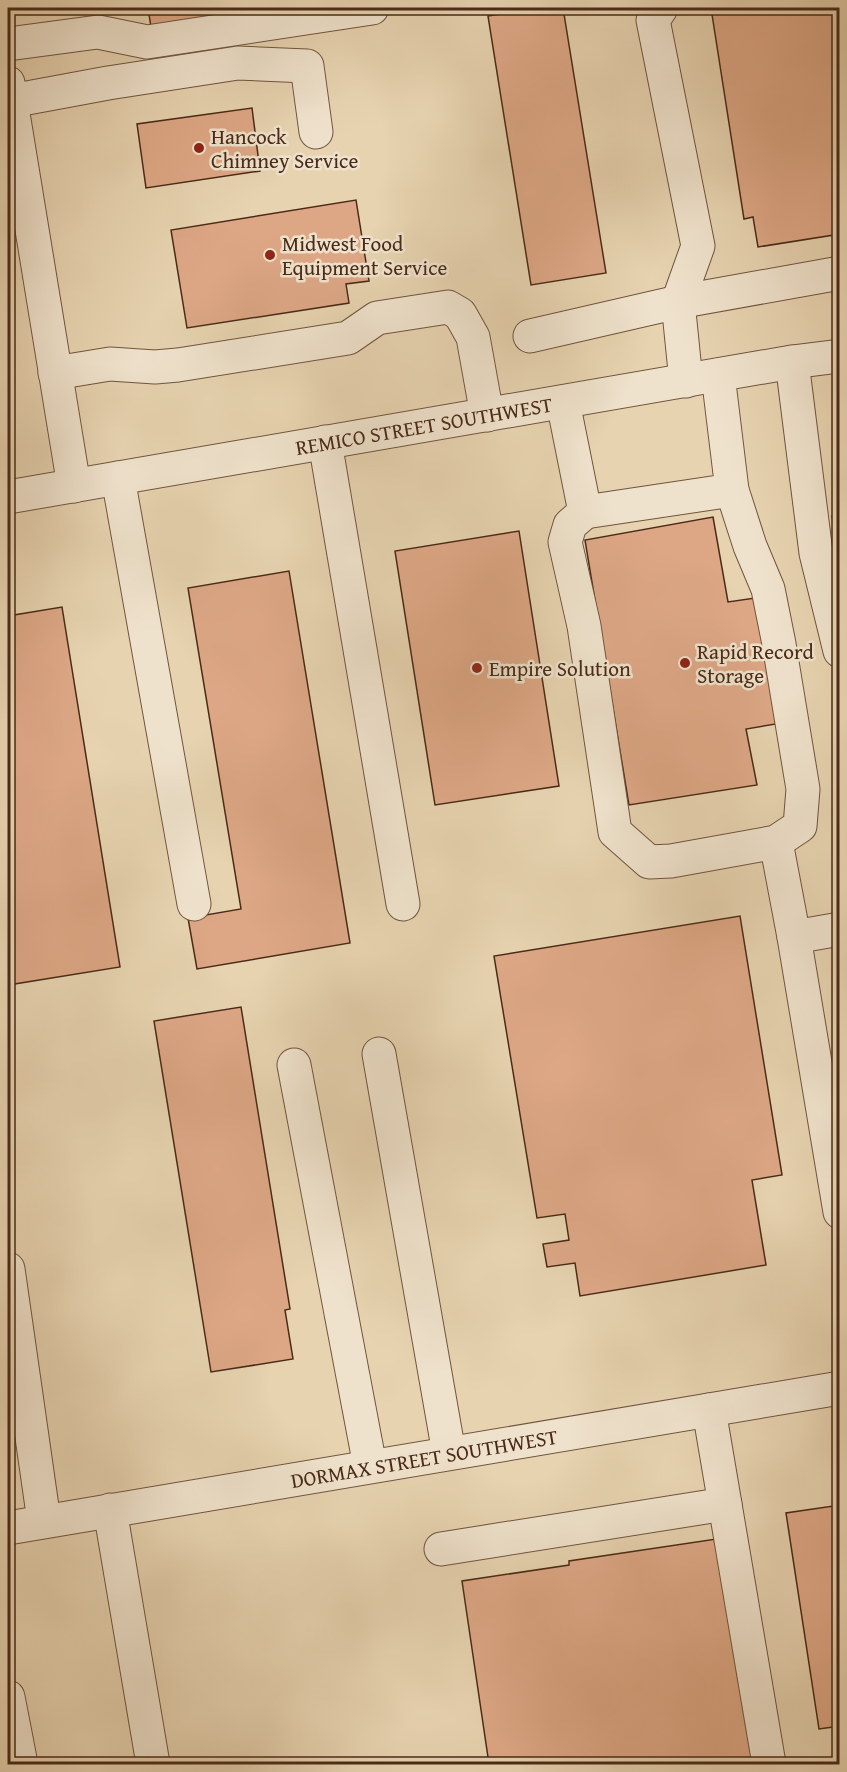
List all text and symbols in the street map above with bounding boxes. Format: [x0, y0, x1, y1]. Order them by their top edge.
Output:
place label: Hancock Chimney Service [211, 121, 358, 176]
marker: Hancock Chimney Service [192, 141, 206, 155]
place label: Midwest Food Equipment Service [282, 228, 448, 283]
marker: Midwest Food Equipment Service [263, 248, 277, 262]
street label: REMICO STREET SOUTHWEST [293, 388, 555, 463]
place label: Rapid Record Storage [697, 636, 814, 691]
place label: Empire Solution [489, 653, 631, 684]
marker: Rapid Record Storage [678, 656, 692, 670]
marker: Empire Solution [470, 661, 484, 675]
street label: DORMAX STREET SOUTHWEST [288, 1420, 560, 1496]

